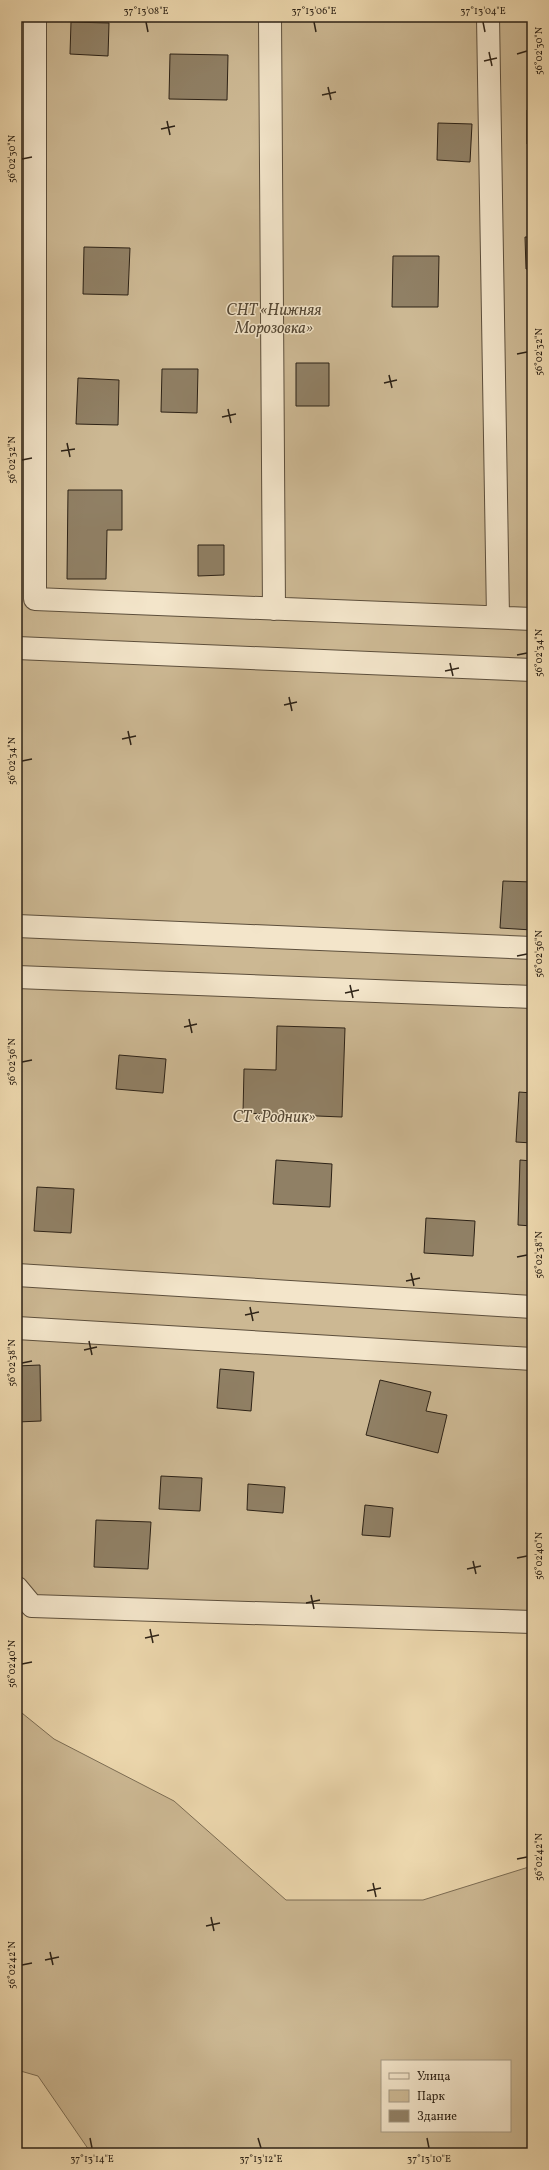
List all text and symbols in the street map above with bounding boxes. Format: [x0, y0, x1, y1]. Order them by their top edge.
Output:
text: 37°13'08"E [123, 4, 169, 18]
text: 37°13'06"E [291, 4, 337, 18]
text: 37°13'04"E [460, 4, 506, 18]
text: 56°02'30"N [532, 26, 546, 75]
text: 56°02'30"N [5, 134, 19, 183]
park label: СНТ «Нижняя Морозовка» [226, 300, 322, 340]
text: 56°02'32"N [532, 328, 546, 376]
text: 56°02'32"N [5, 436, 19, 484]
text: 56°02'34"N [532, 628, 546, 677]
text: 56°02'34"N [5, 736, 19, 785]
text: 56°02'36"N [532, 930, 546, 978]
text: 56°02'36"N [5, 1038, 19, 1086]
park label: СТ «Родник» [232, 1107, 316, 1129]
text: 56°02'38"N [532, 1231, 546, 1279]
text: 56°02'38"N [5, 1339, 19, 1387]
text: 56°02'40"N [532, 1531, 546, 1580]
text: 56°02'40"N [5, 1639, 19, 1688]
text: 56°02'42"N [532, 1833, 546, 1881]
text: 56°02'42"N [5, 1941, 19, 1989]
legend [381, 2060, 511, 2132]
text: Улица [417, 2069, 450, 2085]
text: Парк [417, 2089, 445, 2105]
text: Здание [417, 2109, 457, 2125]
text: 37°13'14"E [70, 2152, 114, 2166]
text: 37°13'12"E [239, 2152, 283, 2166]
text: 37°13'10"E [407, 2152, 451, 2166]

